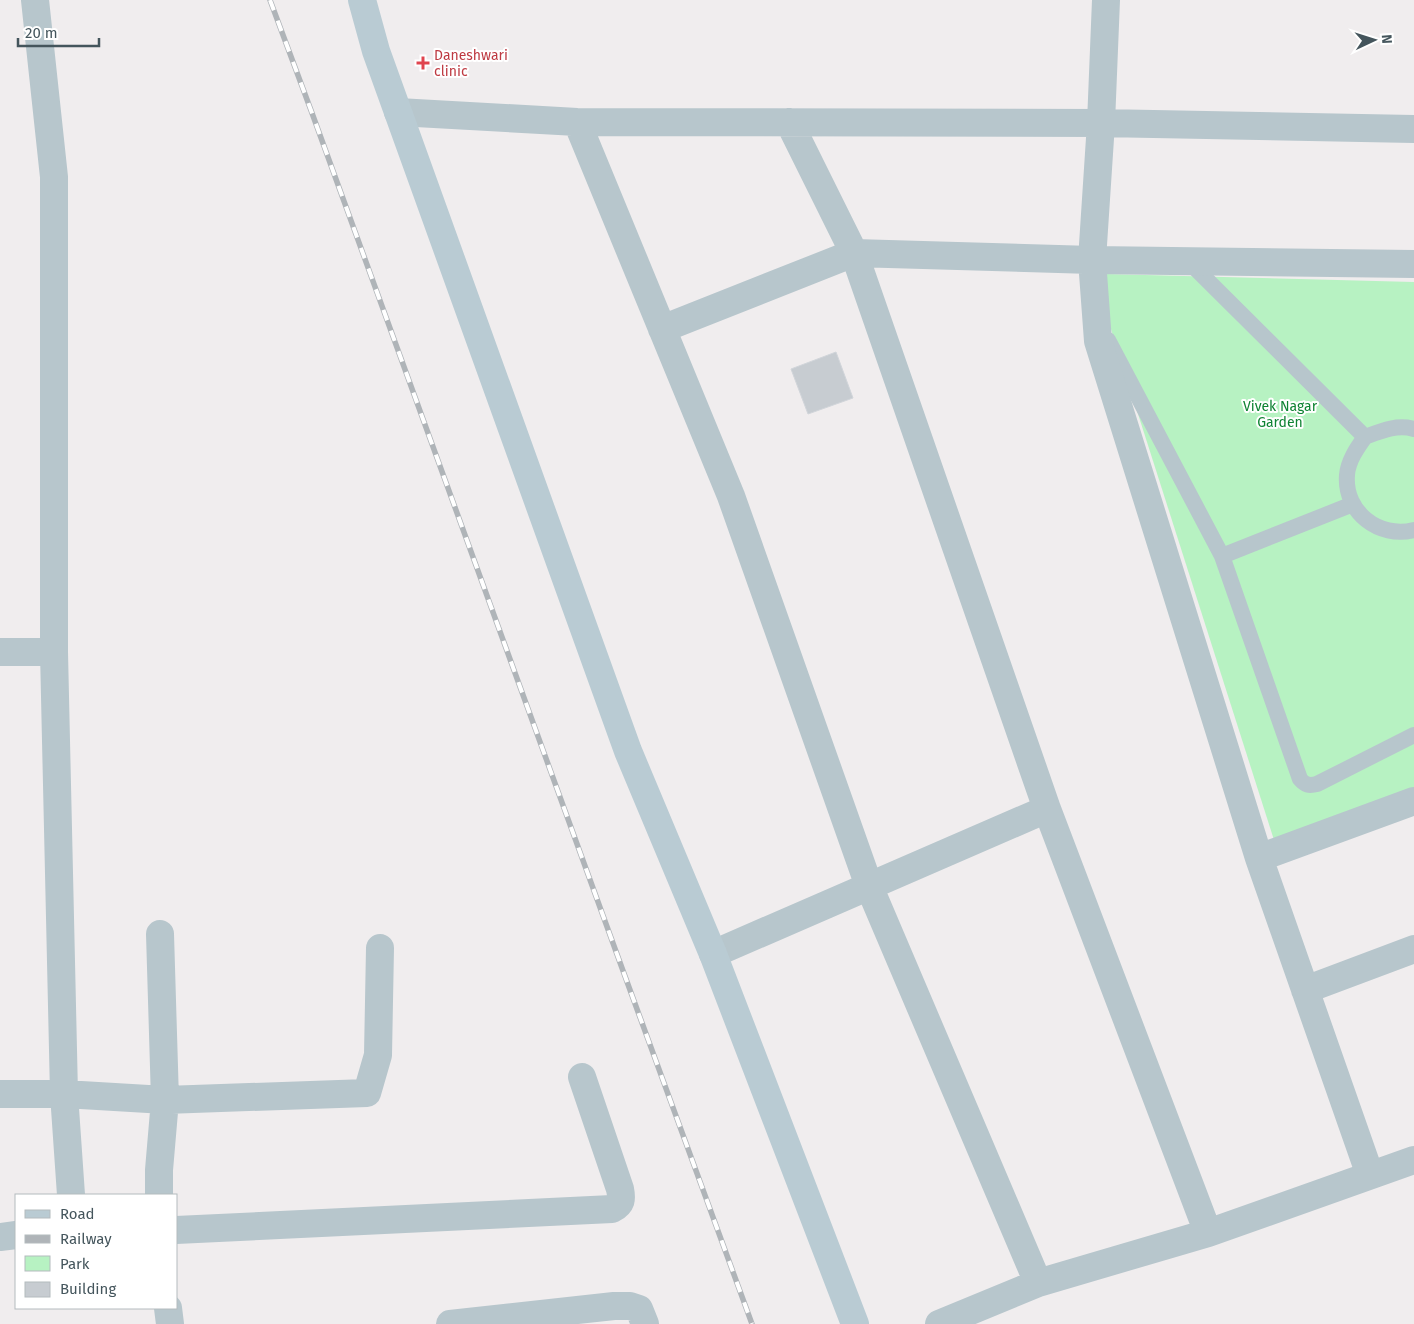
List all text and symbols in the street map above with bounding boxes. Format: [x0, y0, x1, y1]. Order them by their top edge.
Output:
scale bar [18, 15, 99, 47]
north arrow [1349, 15, 1399, 65]
text: 20 m [25, 24, 58, 42]
text: N [1378, 34, 1395, 44]
place label: Daneshwari clinic [434, 47, 508, 80]
marker: Daneshwari clinic [416, 56, 430, 70]
park label: Vivek Nagar Garden [1243, 398, 1318, 431]
legend [15, 1194, 178, 1309]
text: Road [60, 1205, 95, 1223]
text: Railway [60, 1230, 112, 1248]
text: Park [60, 1255, 90, 1273]
text: Building [60, 1280, 116, 1298]

